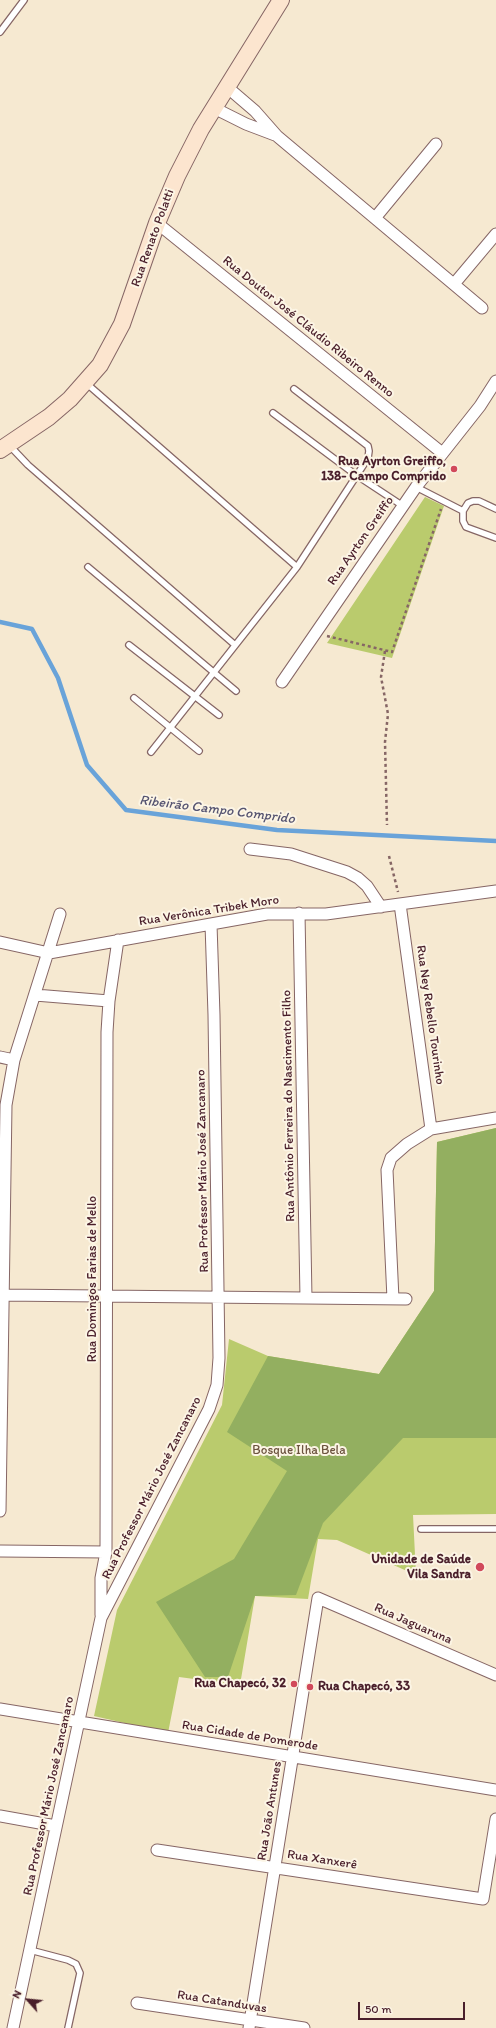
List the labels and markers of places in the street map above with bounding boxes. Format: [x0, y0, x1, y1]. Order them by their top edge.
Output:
place label: Rua Ayrton Greiffo, 138- Campo Comprido [321, 454, 446, 485]
marker: Rua Ayrton Greiffo, 138- Campo Comprido [449, 464, 459, 474]
place label: Unidade de Saúde Vila Sandra [371, 1552, 471, 1583]
marker: Unidade de Saúde Vila Sandra [474, 1561, 486, 1573]
place label: Rua Chapecó, 32 [194, 1676, 286, 1692]
marker: Rua Chapecó, 32 [289, 1679, 299, 1689]
place label: Rua Chapecó, 33 [318, 1679, 410, 1695]
marker: Rua Chapecó, 33 [305, 1682, 315, 1692]

